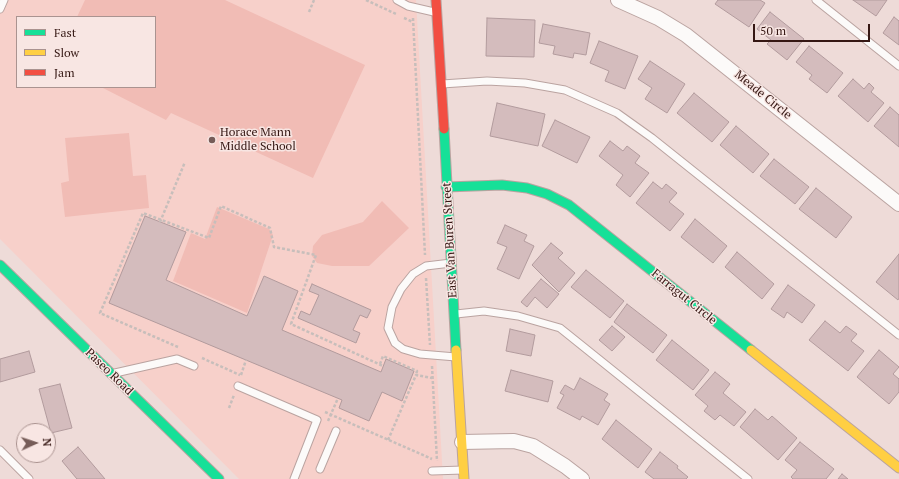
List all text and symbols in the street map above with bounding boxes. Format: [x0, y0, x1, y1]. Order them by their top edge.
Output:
legend [16, 16, 156, 88]
scale bar [755, 16, 872, 42]
text: 50 m [760, 23, 786, 38]
text: Fast [54, 25, 76, 40]
text: Slow [54, 45, 79, 60]
text: Jam [54, 65, 75, 80]
street label: Meade Circle [732, 68, 794, 122]
place label: Horace Mann Middle School [220, 126, 296, 154]
marker: Horace Mann Middle School [207, 135, 217, 145]
street label: East Van Buren Street [440, 182, 460, 298]
street label: Farragut Circle [649, 266, 719, 328]
street label: Paseo Road [82, 346, 136, 398]
north arrow [16, 423, 56, 463]
text: N [40, 438, 54, 447]

